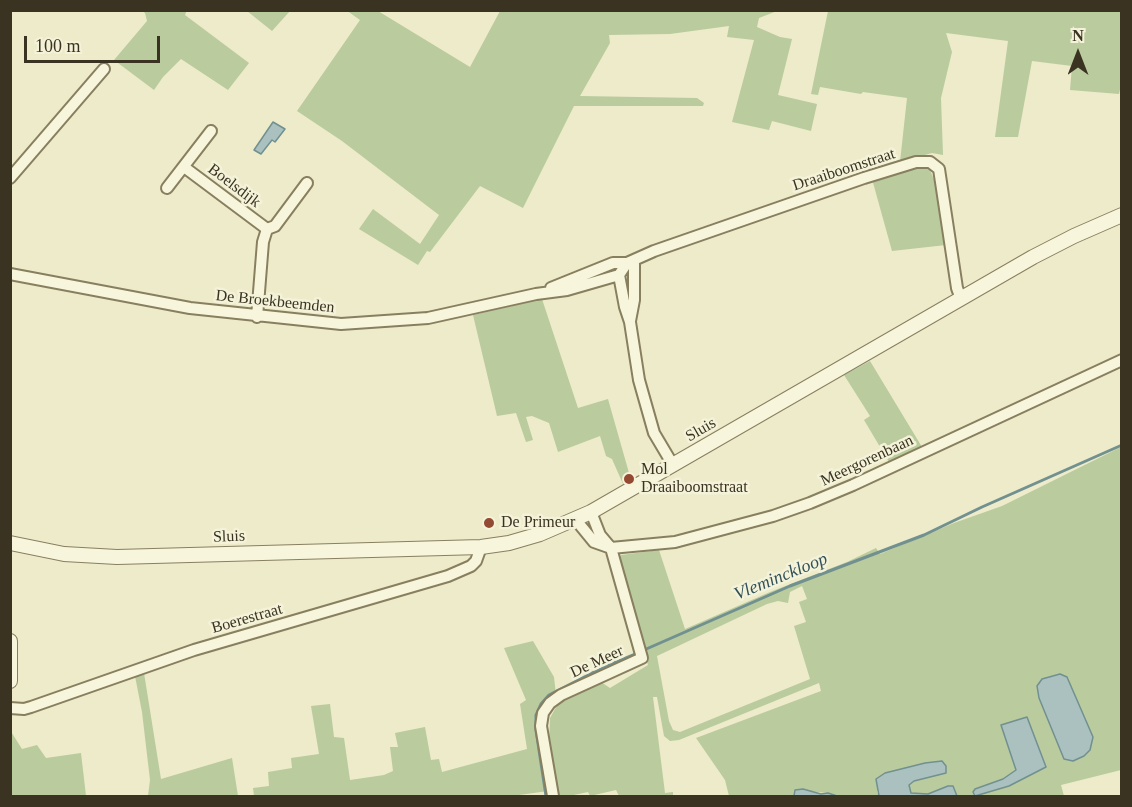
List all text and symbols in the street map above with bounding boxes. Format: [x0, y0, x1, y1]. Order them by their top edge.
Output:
scale bar [27, 24, 164, 62]
north arrow [1048, 24, 1108, 84]
text: N [1072, 27, 1084, 44]
text: 100 m [35, 36, 81, 56]
street label: Draaiboomstraat [790, 144, 898, 196]
street label: Boelsdijk [204, 160, 264, 212]
street label: De Broekbeemden [215, 286, 335, 318]
street label: Sluis [682, 414, 720, 446]
street label: Meergorenbaan [818, 431, 916, 491]
place label: Mol Draaiboomstraat [641, 460, 748, 498]
marker: Mol Draaiboomstraat [622, 472, 636, 486]
place label: De Primeur [501, 513, 575, 533]
marker: De Primeur [482, 516, 496, 530]
street label: Sluis [213, 527, 245, 547]
water label: Vleminckloop [731, 548, 831, 606]
street label: Boerestraat [209, 600, 285, 638]
street label: De Meer [567, 641, 627, 683]

